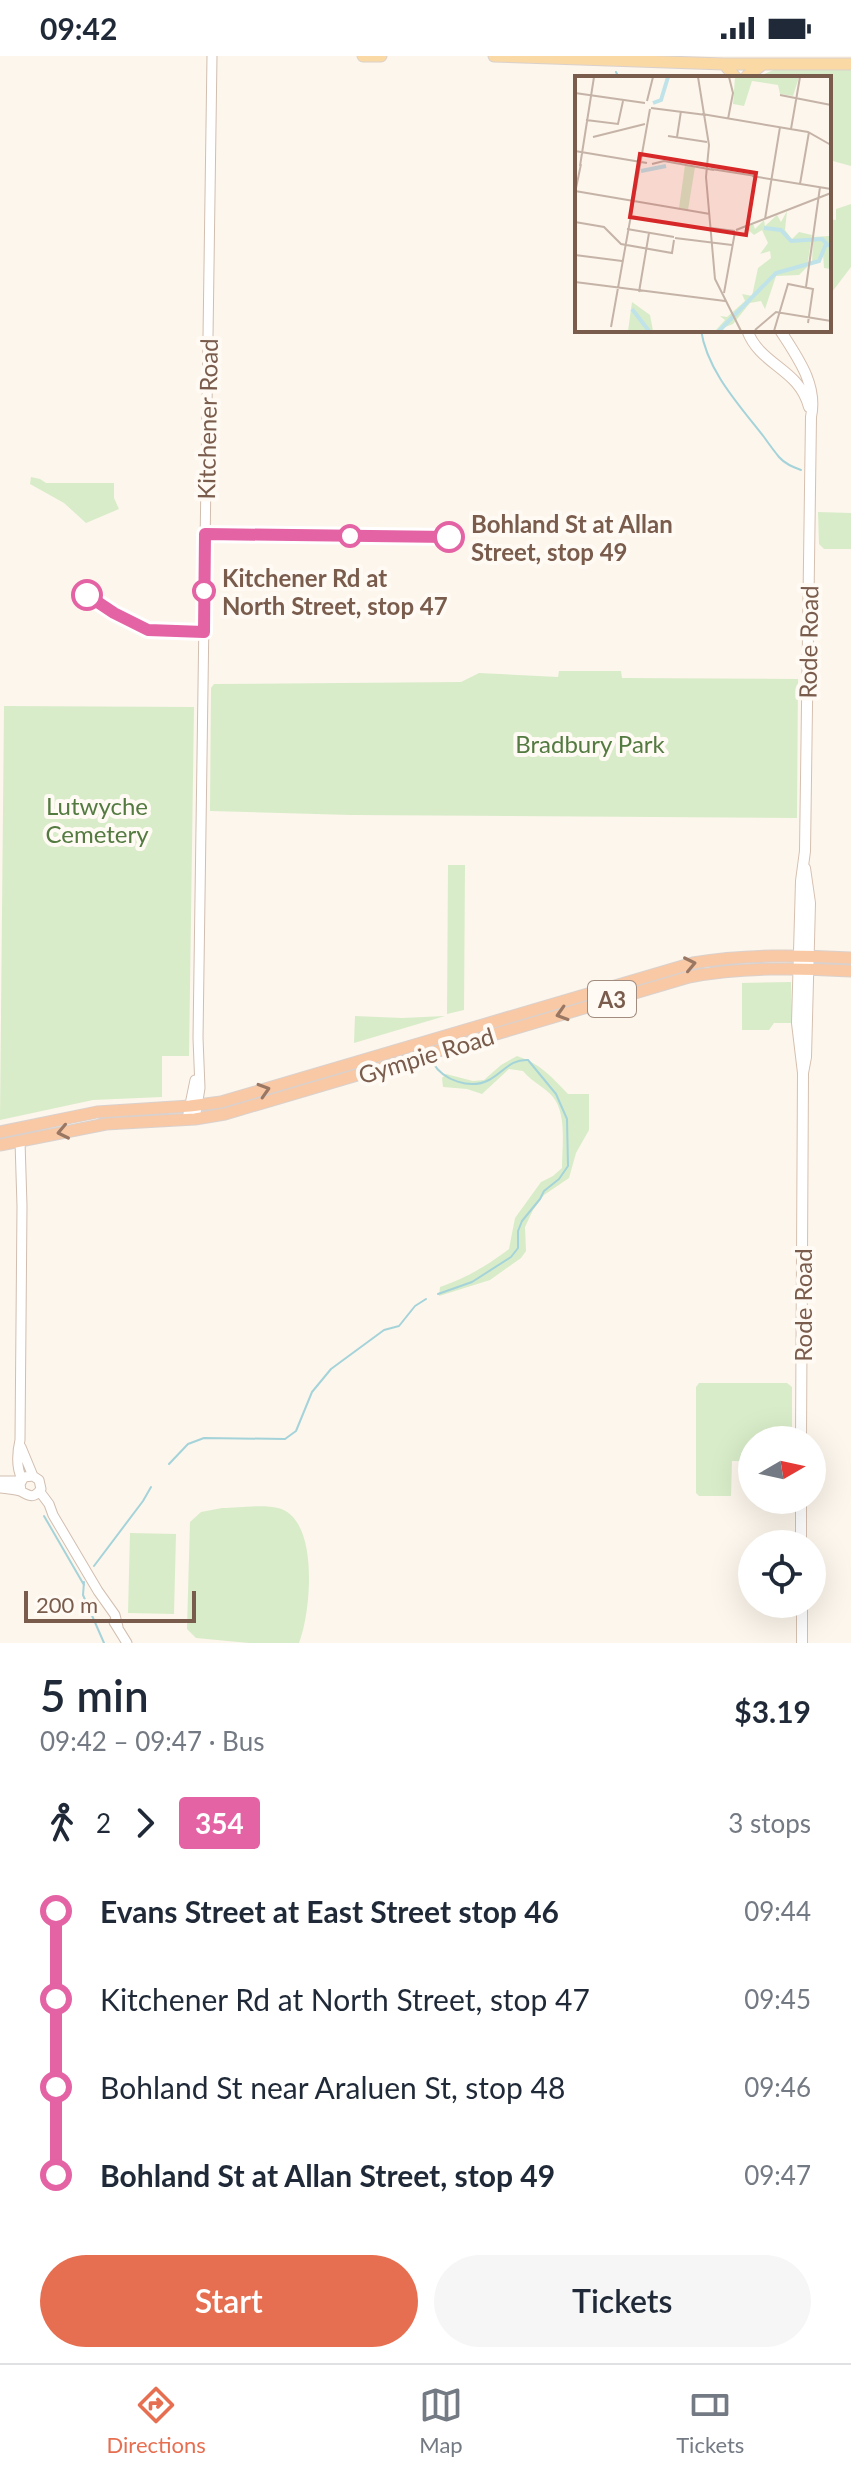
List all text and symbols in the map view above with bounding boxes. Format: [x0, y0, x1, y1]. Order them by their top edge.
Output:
text: 09:42 [40, 10, 117, 46]
inset map [575, 76, 831, 332]
street label: Kitchener Road [191, 338, 223, 500]
place label: Bohland St at Allan Street, stop 49 [471, 509, 673, 566]
marker: Bohland St at Allan Street, stop 49 [434, 522, 464, 552]
unlabelled marker [339, 525, 361, 547]
place label: Kitchener Rd at North Street, stop 47 [222, 563, 448, 620]
unlabelled marker [72, 580, 102, 610]
marker: Kitchener Rd at North Street, stop 47 [193, 580, 215, 602]
street label: Rode Road [793, 585, 823, 699]
park label: Bradbury Park [515, 729, 666, 758]
park label: Lutwyche Cemetery [45, 791, 149, 848]
one-way arrow [682, 956, 696, 973]
road number: A3 [588, 981, 636, 1017]
one-way arrow [555, 1005, 569, 1021]
street label: Gympie Road [355, 1021, 497, 1089]
one-way arrow [256, 1083, 270, 1099]
one-way arrow [56, 1123, 70, 1140]
street label: Rode Road [788, 1248, 817, 1362]
north arrow [738, 1426, 826, 1514]
map controls [738, 1426, 826, 1618]
button: locate [738, 1530, 826, 1618]
scale bar [24, 1587, 196, 1623]
text: 200 m [36, 1591, 98, 1618]
text: 5 min [40, 1669, 149, 1721]
text: $3.19 [734, 1693, 811, 1729]
text: 09:42 – 09:47 · Bus [40, 1725, 264, 1757]
icon: walk [40, 1801, 84, 1845]
icon: forward [123, 1801, 167, 1845]
text: 354 [195, 1806, 244, 1840]
text: 2 [96, 1807, 111, 1839]
text: 3 stops [728, 1807, 811, 1839]
text: Evans Street at East Street stop 46 [100, 1893, 559, 1929]
text: 09:44 [744, 1895, 811, 1927]
text: Kitchener Rd at North Street, stop 47 [100, 1981, 590, 2017]
text: 09:45 [744, 1983, 811, 2015]
text: Bohland St near Araluen St, stop 48 [100, 2069, 565, 2105]
text: 09:46 [744, 2071, 811, 2103]
text: Bohland St at Allan Street, stop 49 [100, 2157, 555, 2193]
text: 09:47 [744, 2159, 811, 2191]
button: Start [40, 2255, 418, 2347]
button: Tickets [434, 2255, 811, 2347]
tab: Directions [107, 2383, 206, 2458]
tab: Map [419, 2383, 463, 2458]
tab: Tickets [676, 2383, 744, 2458]

